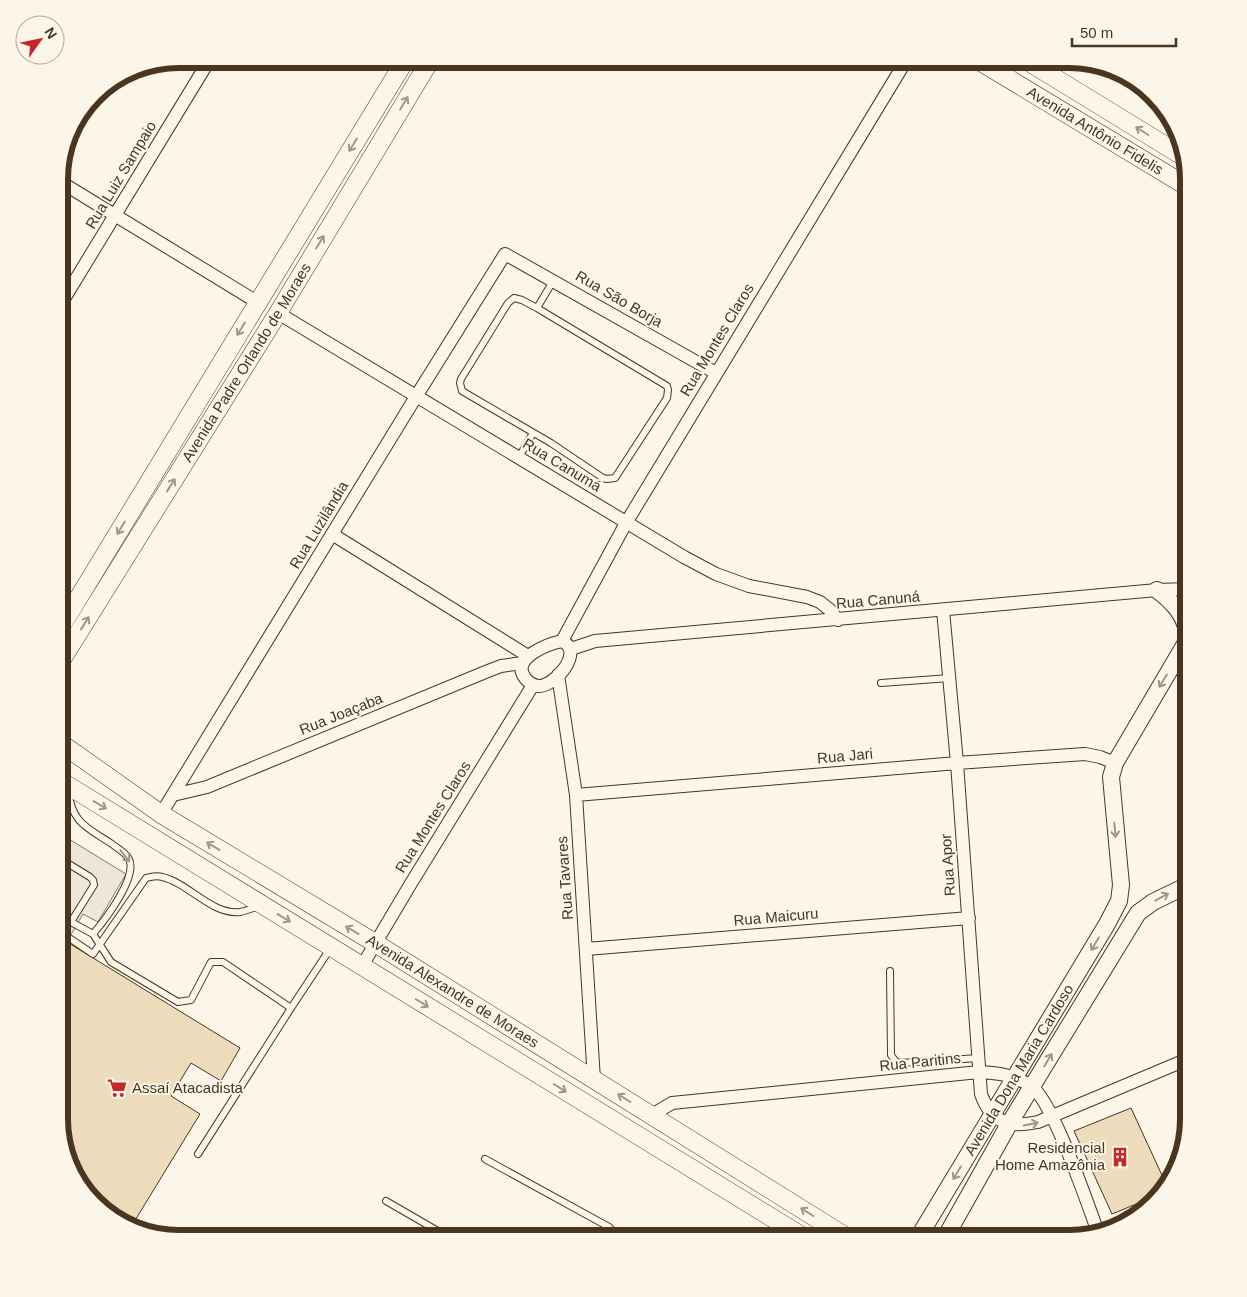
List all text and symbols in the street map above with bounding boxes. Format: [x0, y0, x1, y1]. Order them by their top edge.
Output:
north arrow [15, 15, 65, 65]
scale bar [1072, 15, 1176, 47]
text: N [41, 24, 60, 42]
text: 50 m [1080, 24, 1113, 41]
street label: Avenida Antônio Fidelis [1024, 83, 1166, 178]
one-way arrow [400, 97, 410, 111]
street label: Rua Luiz Sampaio [82, 118, 159, 232]
one-way arrow [1136, 126, 1150, 136]
one-way arrow [347, 138, 357, 152]
one-way arrow [316, 236, 326, 250]
street label: Avenida Padre Orlando de Moraes [178, 260, 314, 465]
street label: Rua São Borja [573, 267, 666, 331]
street label: Rua Montes Claros [676, 280, 757, 399]
one-way arrow [236, 321, 246, 335]
street label: Rua Canumá [520, 435, 605, 495]
street label: Rua Luzilândia [286, 477, 352, 572]
one-way arrow [166, 478, 176, 492]
one-way arrow [115, 520, 125, 534]
street label: Rua Canuná [835, 587, 921, 612]
one-way arrow [80, 616, 90, 630]
one-way arrow [1158, 674, 1168, 688]
street label: Rua Joaçaba [297, 689, 386, 738]
street label: Rua Jari [816, 745, 874, 766]
street label: Rua Montes Claros [391, 758, 474, 876]
one-way arrow [93, 801, 107, 811]
one-way arrow [1110, 822, 1120, 838]
street label: Rua Apor [937, 833, 958, 897]
street label: Rua Tavares [553, 836, 576, 920]
one-way arrow [207, 840, 221, 850]
one-way arrow [120, 849, 130, 863]
one-way arrow [1154, 892, 1169, 902]
street label: Rua Maicuru [733, 904, 819, 929]
one-way arrow [276, 913, 290, 923]
one-way arrow [346, 924, 360, 934]
street label: Avenida Alexandre de Moraes [363, 931, 542, 1051]
one-way arrow [1089, 936, 1099, 950]
street label: Avenida Dona Maria Cardoso [961, 981, 1077, 1158]
one-way arrow [415, 998, 429, 1008]
street label: Rua Paritins [878, 1049, 961, 1074]
one-way arrow [1044, 1053, 1054, 1067]
supermarket icon: Assaí Atacadista [106, 1077, 128, 1099]
place label: Assaí Atacadista [132, 1079, 244, 1096]
one-way arrow [553, 1083, 567, 1093]
one-way arrow [618, 1093, 632, 1103]
one-way arrow [1023, 1118, 1039, 1128]
place label: Residencial Home Amazônia [995, 1139, 1106, 1173]
building icon: Residencial Home Amazônia [1109, 1146, 1131, 1168]
one-way arrow [951, 1165, 961, 1179]
one-way arrow [800, 1207, 814, 1217]

